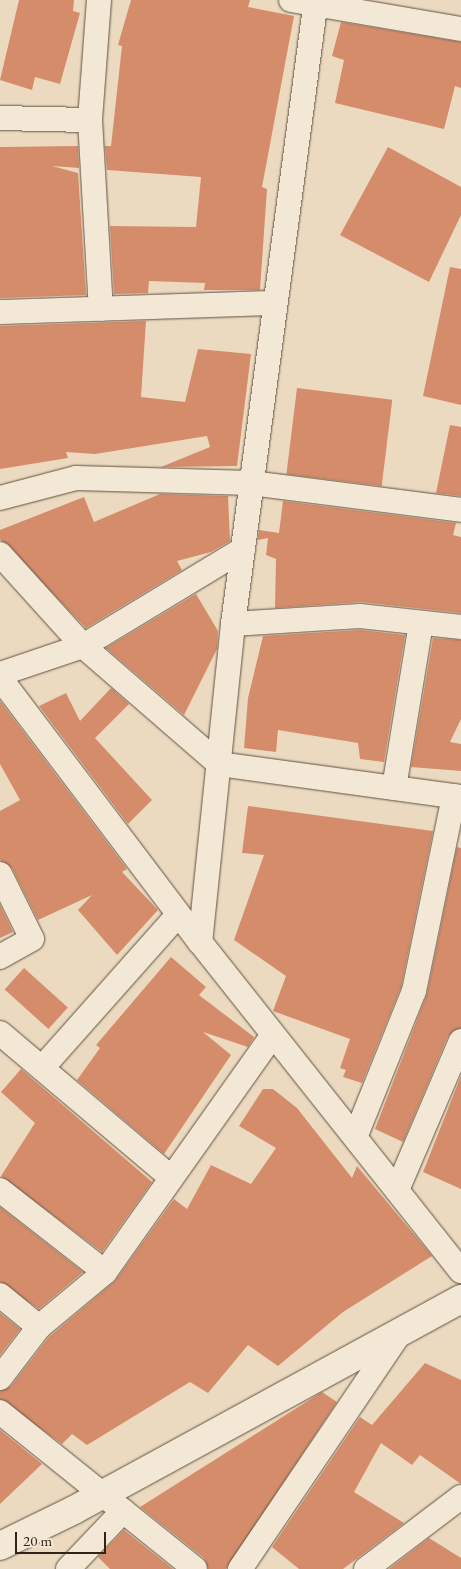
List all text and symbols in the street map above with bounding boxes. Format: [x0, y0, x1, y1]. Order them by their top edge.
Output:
scale bar [18, 1522, 109, 1554]
text: 20 m [23, 1531, 52, 1550]

